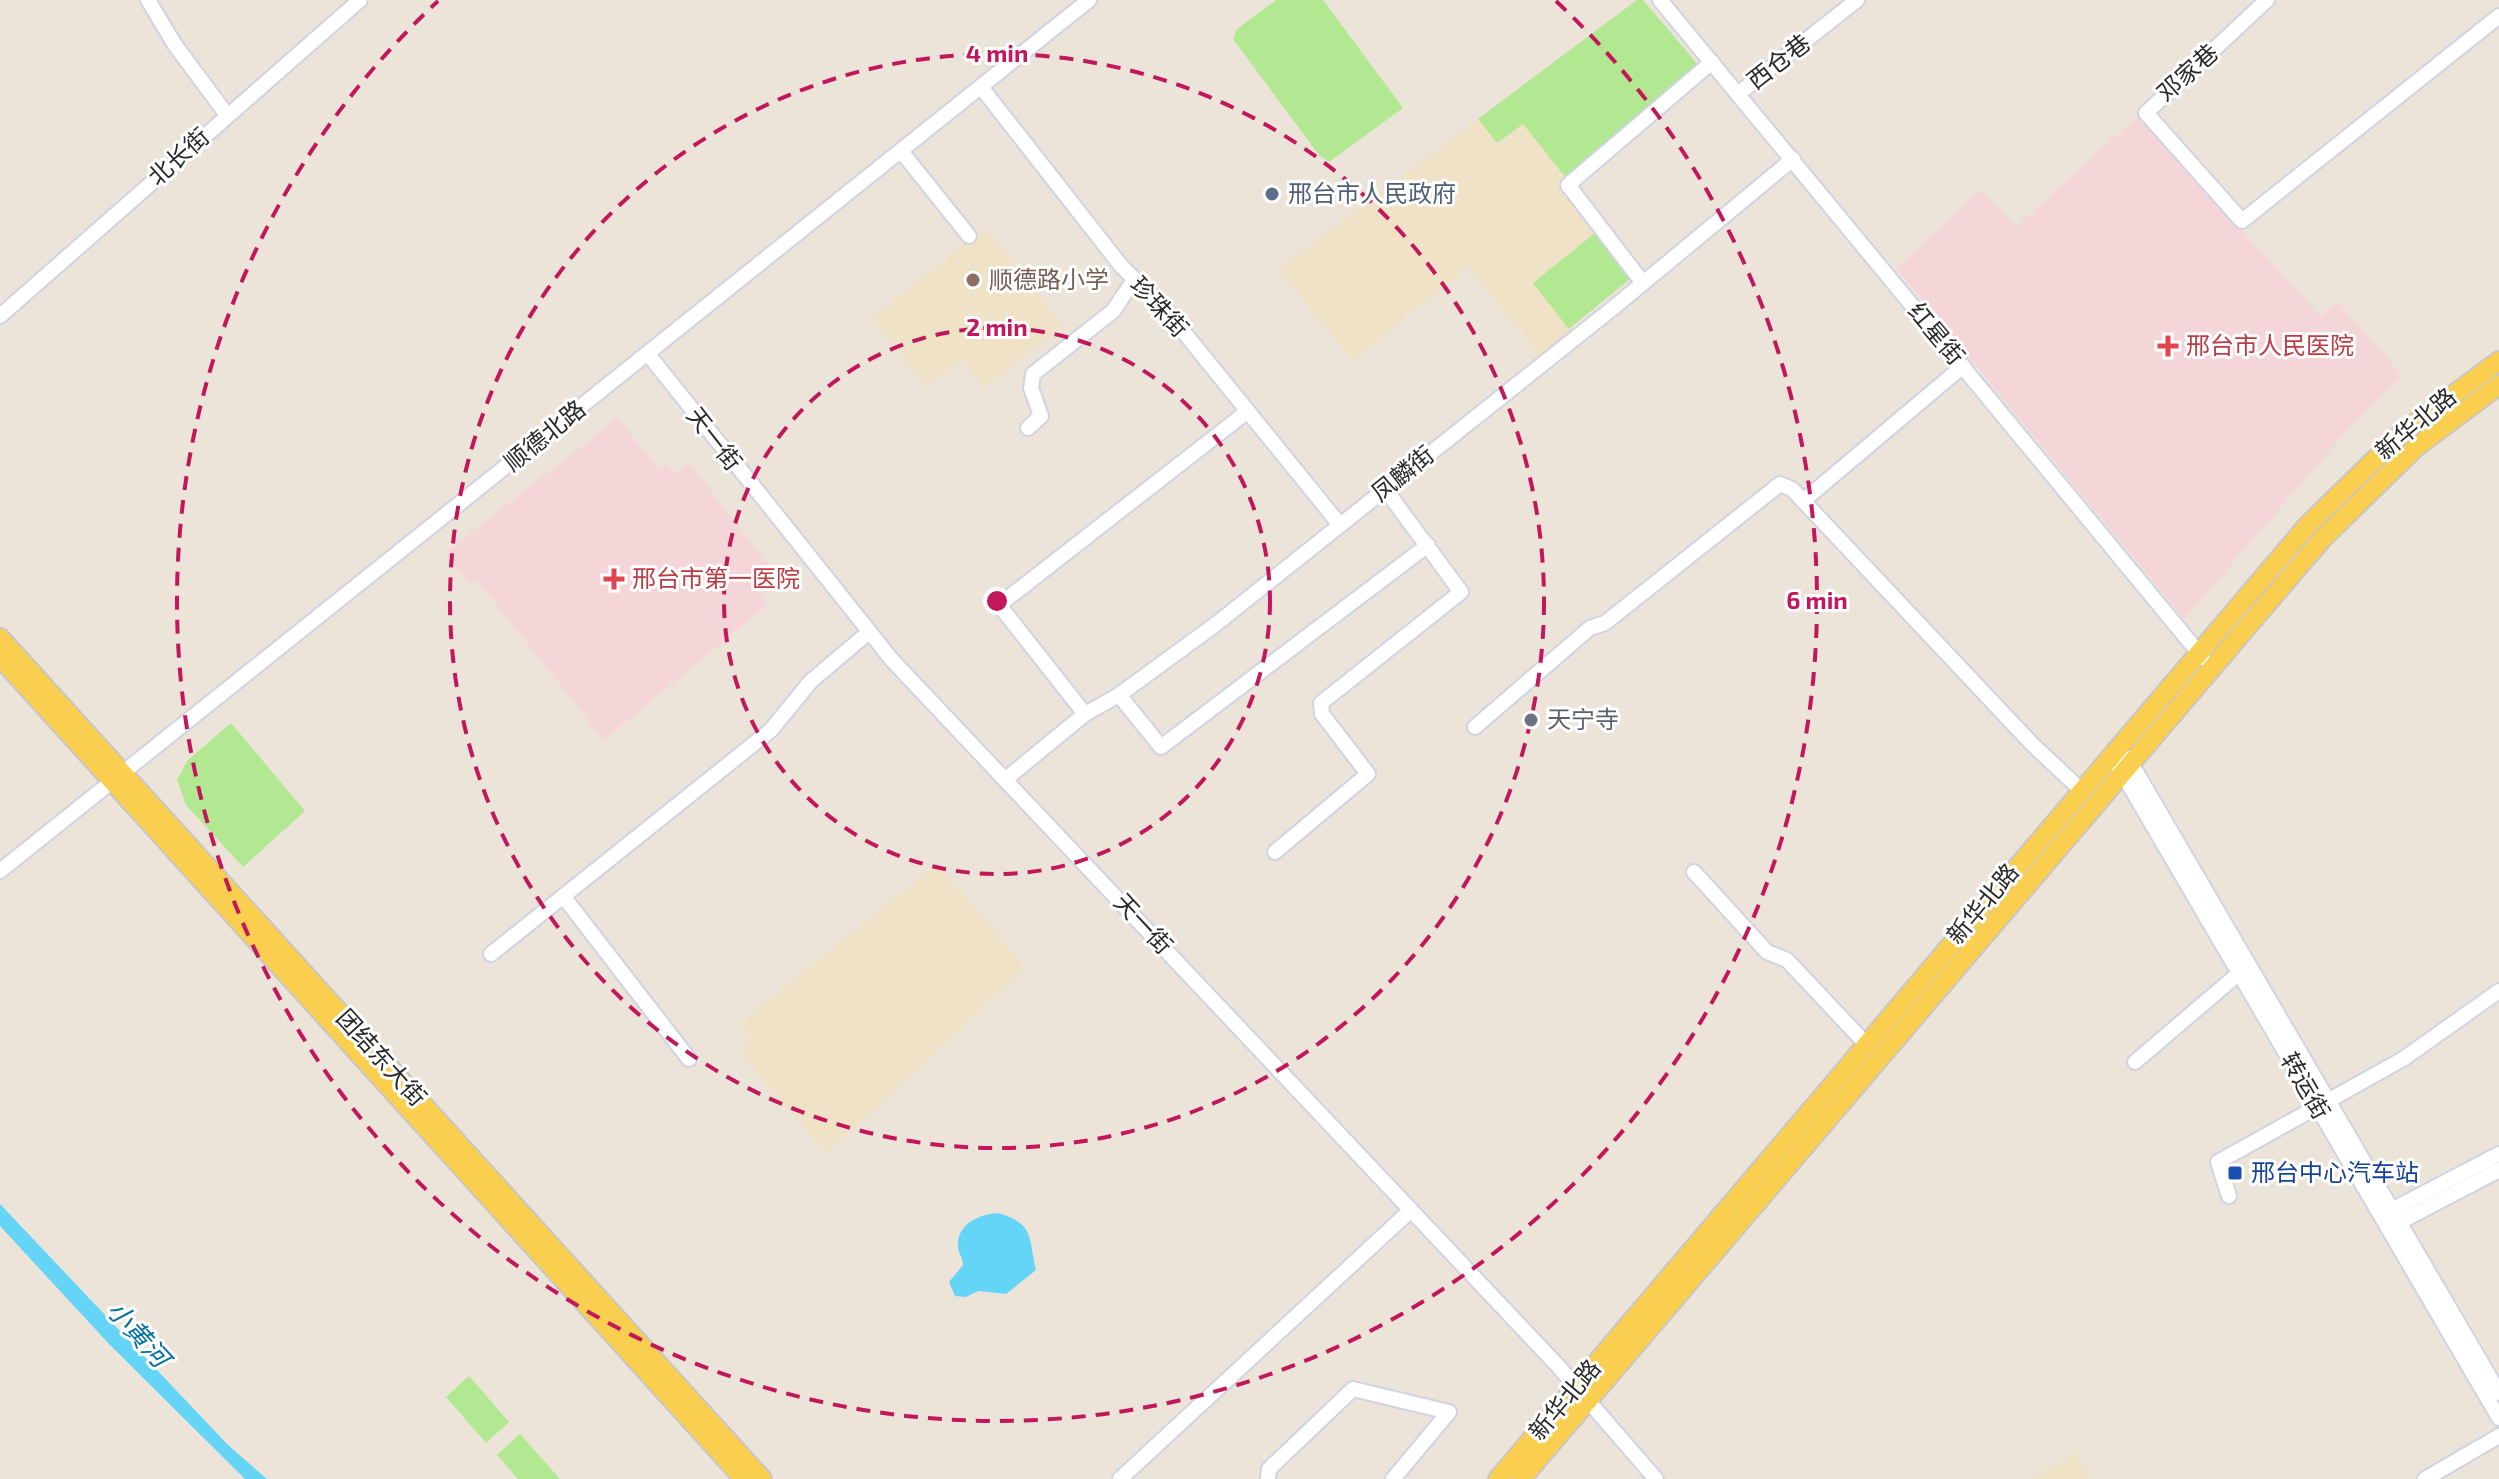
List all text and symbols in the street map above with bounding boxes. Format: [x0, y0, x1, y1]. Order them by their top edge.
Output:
street label: 西仓巷 [1741, 27, 1815, 94]
street label: 邓家巷 [2151, 37, 2223, 107]
text: 4 min [966, 38, 1028, 67]
street label: 北长街 [142, 121, 214, 191]
place label: 邢台市人民政府 [1288, 178, 1456, 207]
marker: 邢台市人民政府 [1263, 185, 1281, 203]
place label: 顺德路小学 [989, 264, 1109, 293]
street label: 珍珠街 [1125, 270, 1195, 342]
marker: 顺德路小学 [964, 271, 982, 289]
street label: 红星街 [1903, 296, 1971, 370]
text: 2 min [966, 312, 1028, 341]
place label: 邢台市人民医院 [2186, 330, 2354, 359]
marker: 邢台市人民医院 [2157, 335, 2179, 357]
street label: 新华北路 [2369, 381, 2461, 465]
street label: 顺德北路 [498, 393, 590, 476]
street label: 天一街 [682, 401, 749, 475]
street label: 凤麟街 [1365, 439, 1439, 507]
place label: 邢台市第一医院 [632, 563, 800, 592]
marker: 邢台市第一医院 [603, 568, 625, 590]
text: 6 min [1786, 585, 1848, 614]
centre of rings [983, 587, 1011, 615]
place label: 天宁寺 [1547, 704, 1619, 733]
marker: 天宁寺 [1522, 711, 1540, 729]
street label: 新华北路 [1940, 857, 2024, 949]
street label: 天一街 [1109, 887, 1179, 959]
street label: 团结东大街 [331, 1003, 433, 1111]
street label: 转运街 [2276, 1047, 2337, 1124]
place label: 邢台中心汽车站 [2251, 1157, 2419, 1186]
marker: 邢台中心汽车站 [2226, 1164, 2244, 1182]
water label: 小黄河 [101, 1294, 180, 1376]
street label: 新华北路 [1522, 1353, 1606, 1445]

